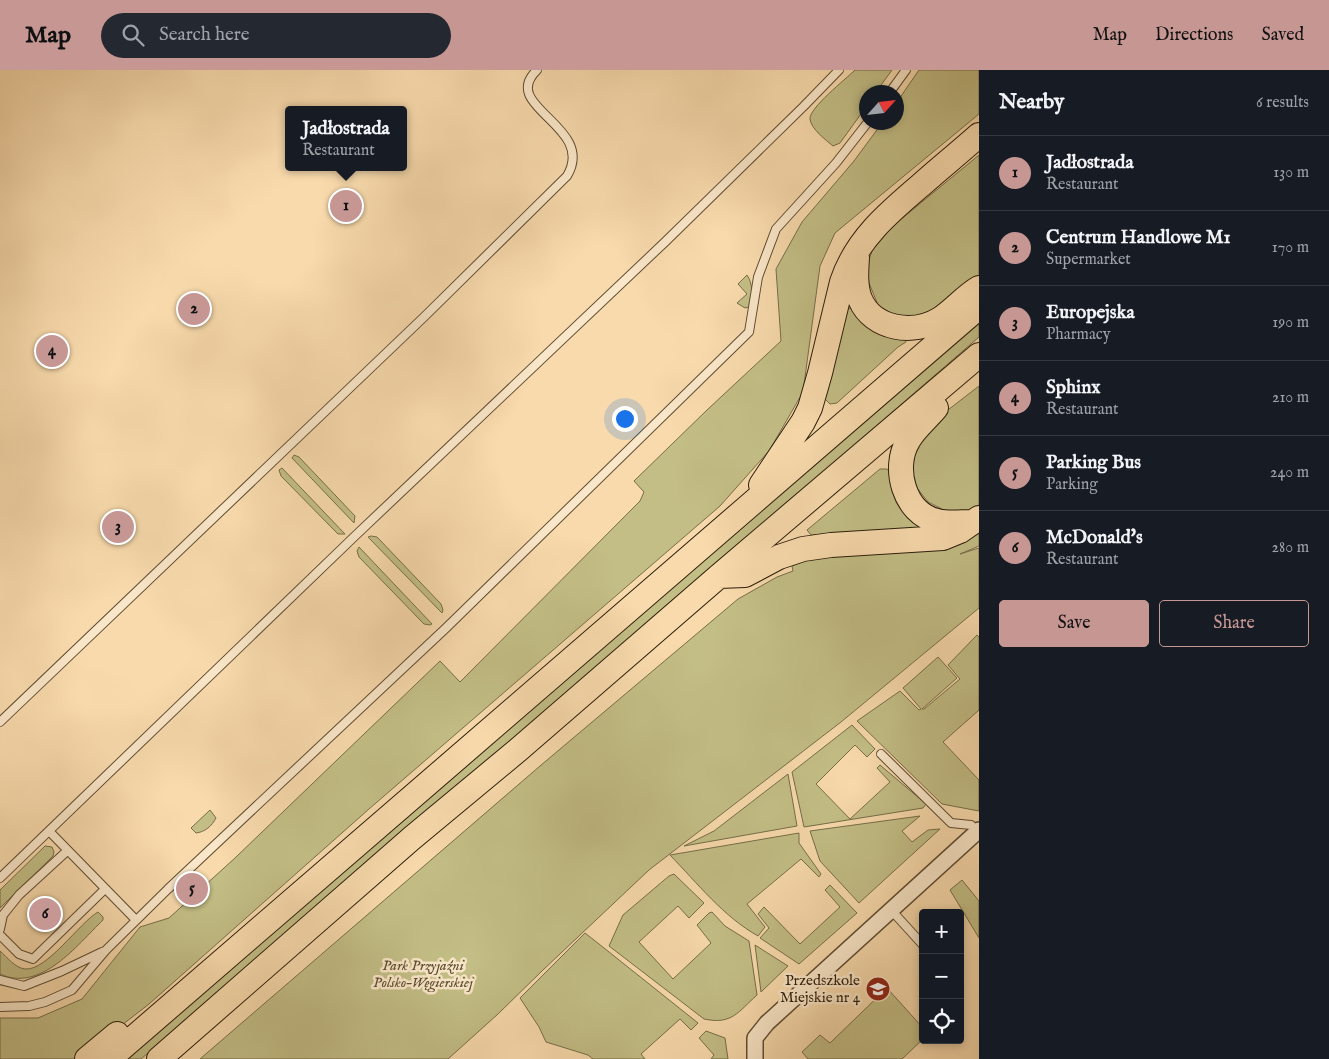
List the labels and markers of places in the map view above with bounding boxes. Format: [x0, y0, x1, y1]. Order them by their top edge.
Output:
pin: 1 [330, 187, 362, 225]
pin: 2 [178, 290, 210, 328]
pin: 4 [36, 332, 68, 370]
pin: 3 [102, 508, 134, 546]
pin: 5 [176, 870, 208, 908]
pin: 6 [29, 895, 61, 933]
place label: Przedszkole Miejskie nr 4 [780, 971, 861, 1007]
school or university icon: Przedszkole Miejskie nr 4 [865, 976, 891, 1002]

